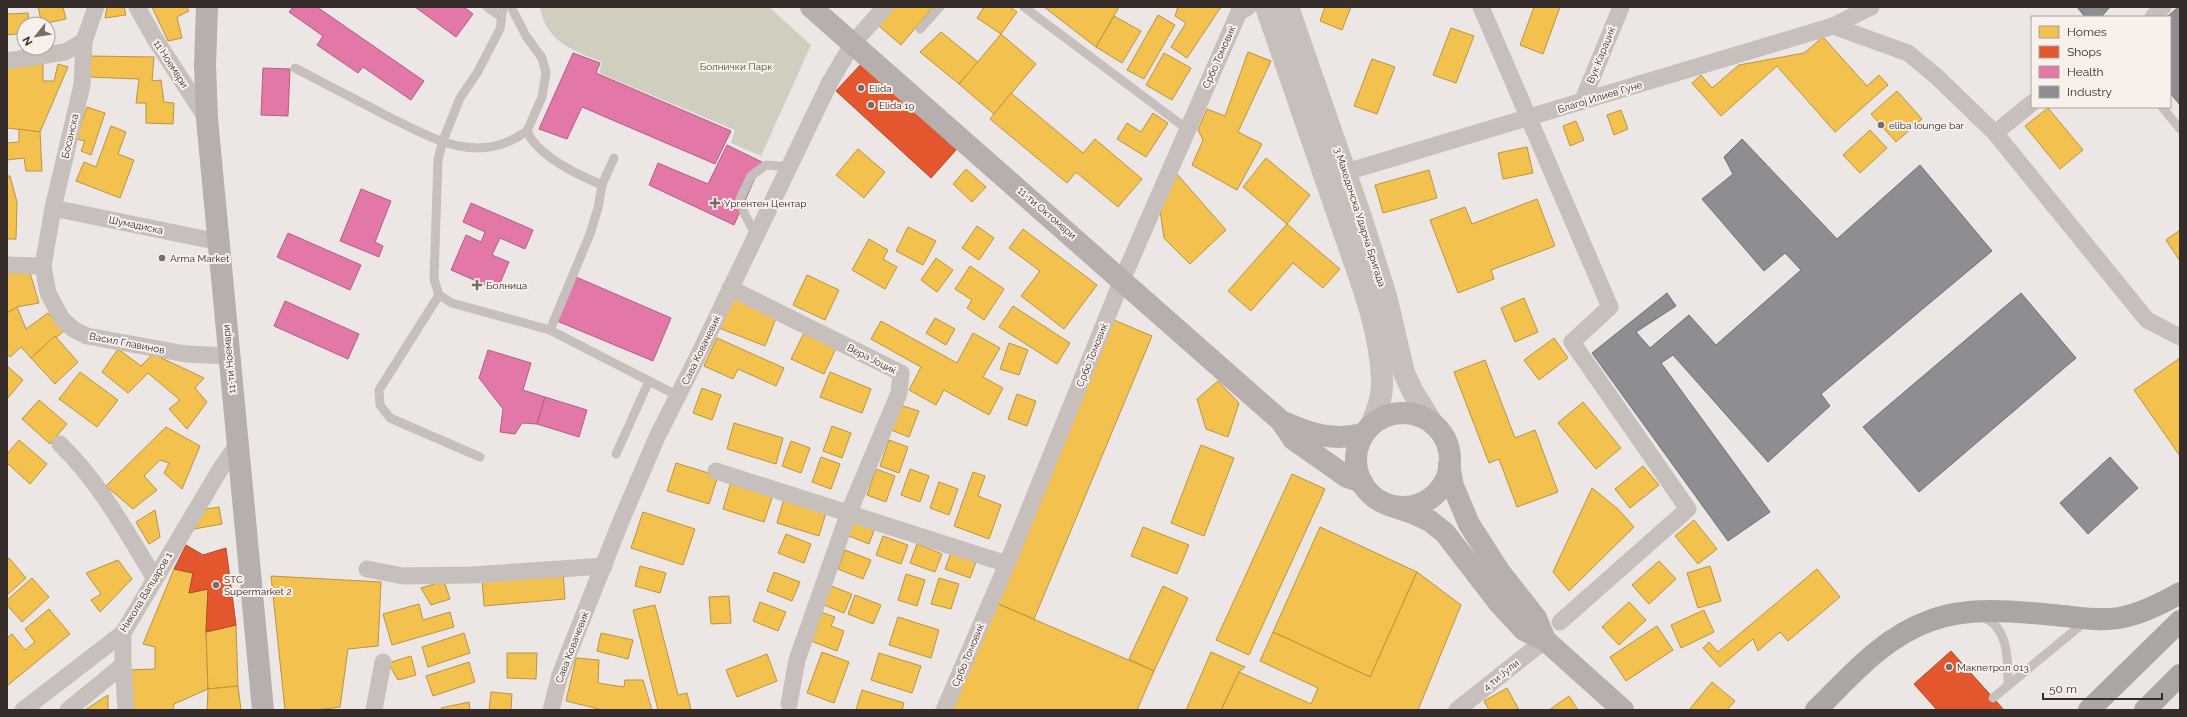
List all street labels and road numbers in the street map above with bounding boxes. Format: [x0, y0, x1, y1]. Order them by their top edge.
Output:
street label: Србо Томовиќ [1200, 24, 1238, 90]
street label: Вук Караџиќ [1585, 25, 1617, 85]
street label: 11 Ноември [151, 38, 191, 90]
street label: Благој Илиев Гуне [1556, 79, 1644, 115]
street label: Босанска [60, 113, 80, 159]
street label: 3 Македонска Ударна Бригада [1332, 146, 1388, 288]
street label: 11-ти Октомври [1016, 185, 1078, 241]
street label: Шумадиска [108, 214, 164, 236]
street label: Сава Ковачевиќ [679, 313, 723, 387]
street label: Србо Томовиќ [1074, 322, 1110, 388]
street label: 11-ти Ноември [221, 324, 237, 394]
street label: Васил Главинов [88, 330, 166, 356]
street label: Вера Јоциќ [845, 342, 899, 376]
street label: Никола Вапцаров 1 [118, 549, 175, 634]
street label: Сава Ковачевиќ [553, 610, 591, 684]
street label: Србо Томовиќ [950, 622, 986, 688]
street label: 4 ти Јули [1481, 657, 1521, 693]

